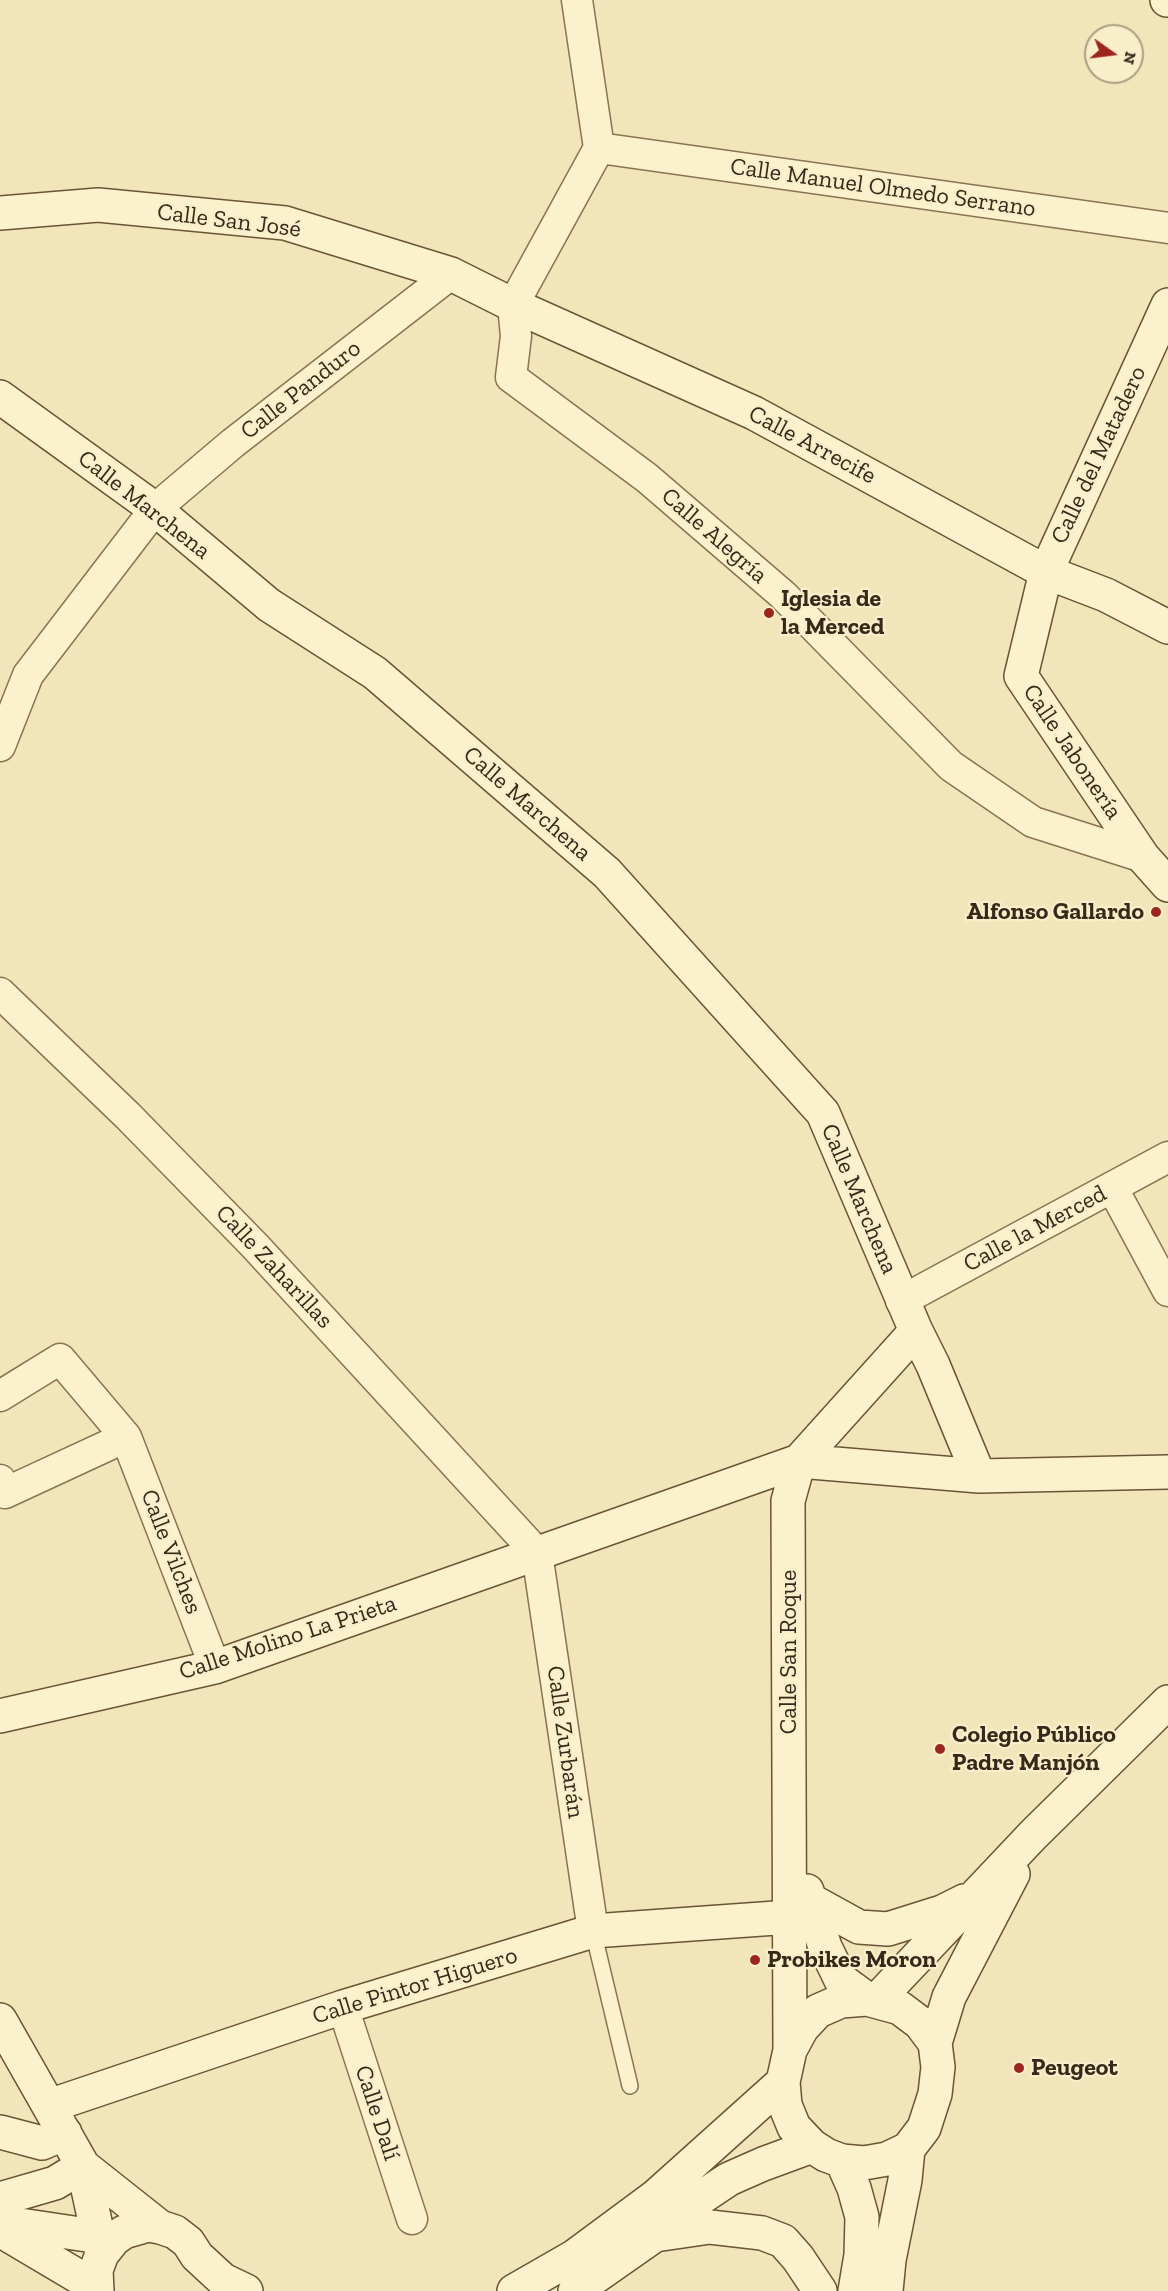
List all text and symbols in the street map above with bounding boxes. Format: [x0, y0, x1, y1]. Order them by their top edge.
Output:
north arrow [1084, 24, 1144, 84]
text: N [1119, 50, 1141, 66]
street label: Calle Manuel Olmedo Serrano [729, 152, 1037, 224]
street label: Calle San José [155, 198, 303, 244]
street label: Calle Panduro [235, 334, 367, 446]
street label: Calle del Matadero [1045, 362, 1153, 548]
street label: Calle Arrecife [743, 399, 881, 491]
street label: Calle Marchena [72, 444, 216, 566]
street label: Calle Alegría [655, 482, 773, 590]
place label: Iglesia de la Merced [781, 585, 884, 641]
marker: Iglesia de la Merced [762, 606, 776, 620]
street label: Calle Jabonería [1016, 679, 1128, 825]
street label: Calle Marchena [457, 741, 597, 867]
place label: Alfonso Gallardo [967, 898, 1144, 926]
marker: Alfonso Gallardo [1149, 905, 1163, 919]
street label: Calle Marchena [814, 1120, 904, 1278]
street label: Calle la Merced [959, 1179, 1111, 1279]
street label: Calle Zaharillas [209, 1199, 339, 1335]
street label: Calle Vilches [134, 1486, 208, 1618]
street label: Calle San Roque [775, 1570, 803, 1734]
street label: Calle Molino La Prieta [176, 1589, 400, 1687]
street label: Calle Zurbarán [540, 1664, 590, 1820]
place label: Colegio Público Padre Manjón [952, 1721, 1116, 1777]
marker: Colegio Público Padre Manjón [933, 1742, 947, 1756]
street label: Calle Pintor Higuero [309, 1941, 521, 2031]
place label: Probikes Moron [767, 1946, 936, 1974]
marker: Probikes Moron [748, 1953, 762, 1967]
place label: Peugeot [1031, 2054, 1118, 2082]
marker: Peugeot [1012, 2061, 1026, 2075]
street label: Calle Dalí [348, 2062, 406, 2164]

